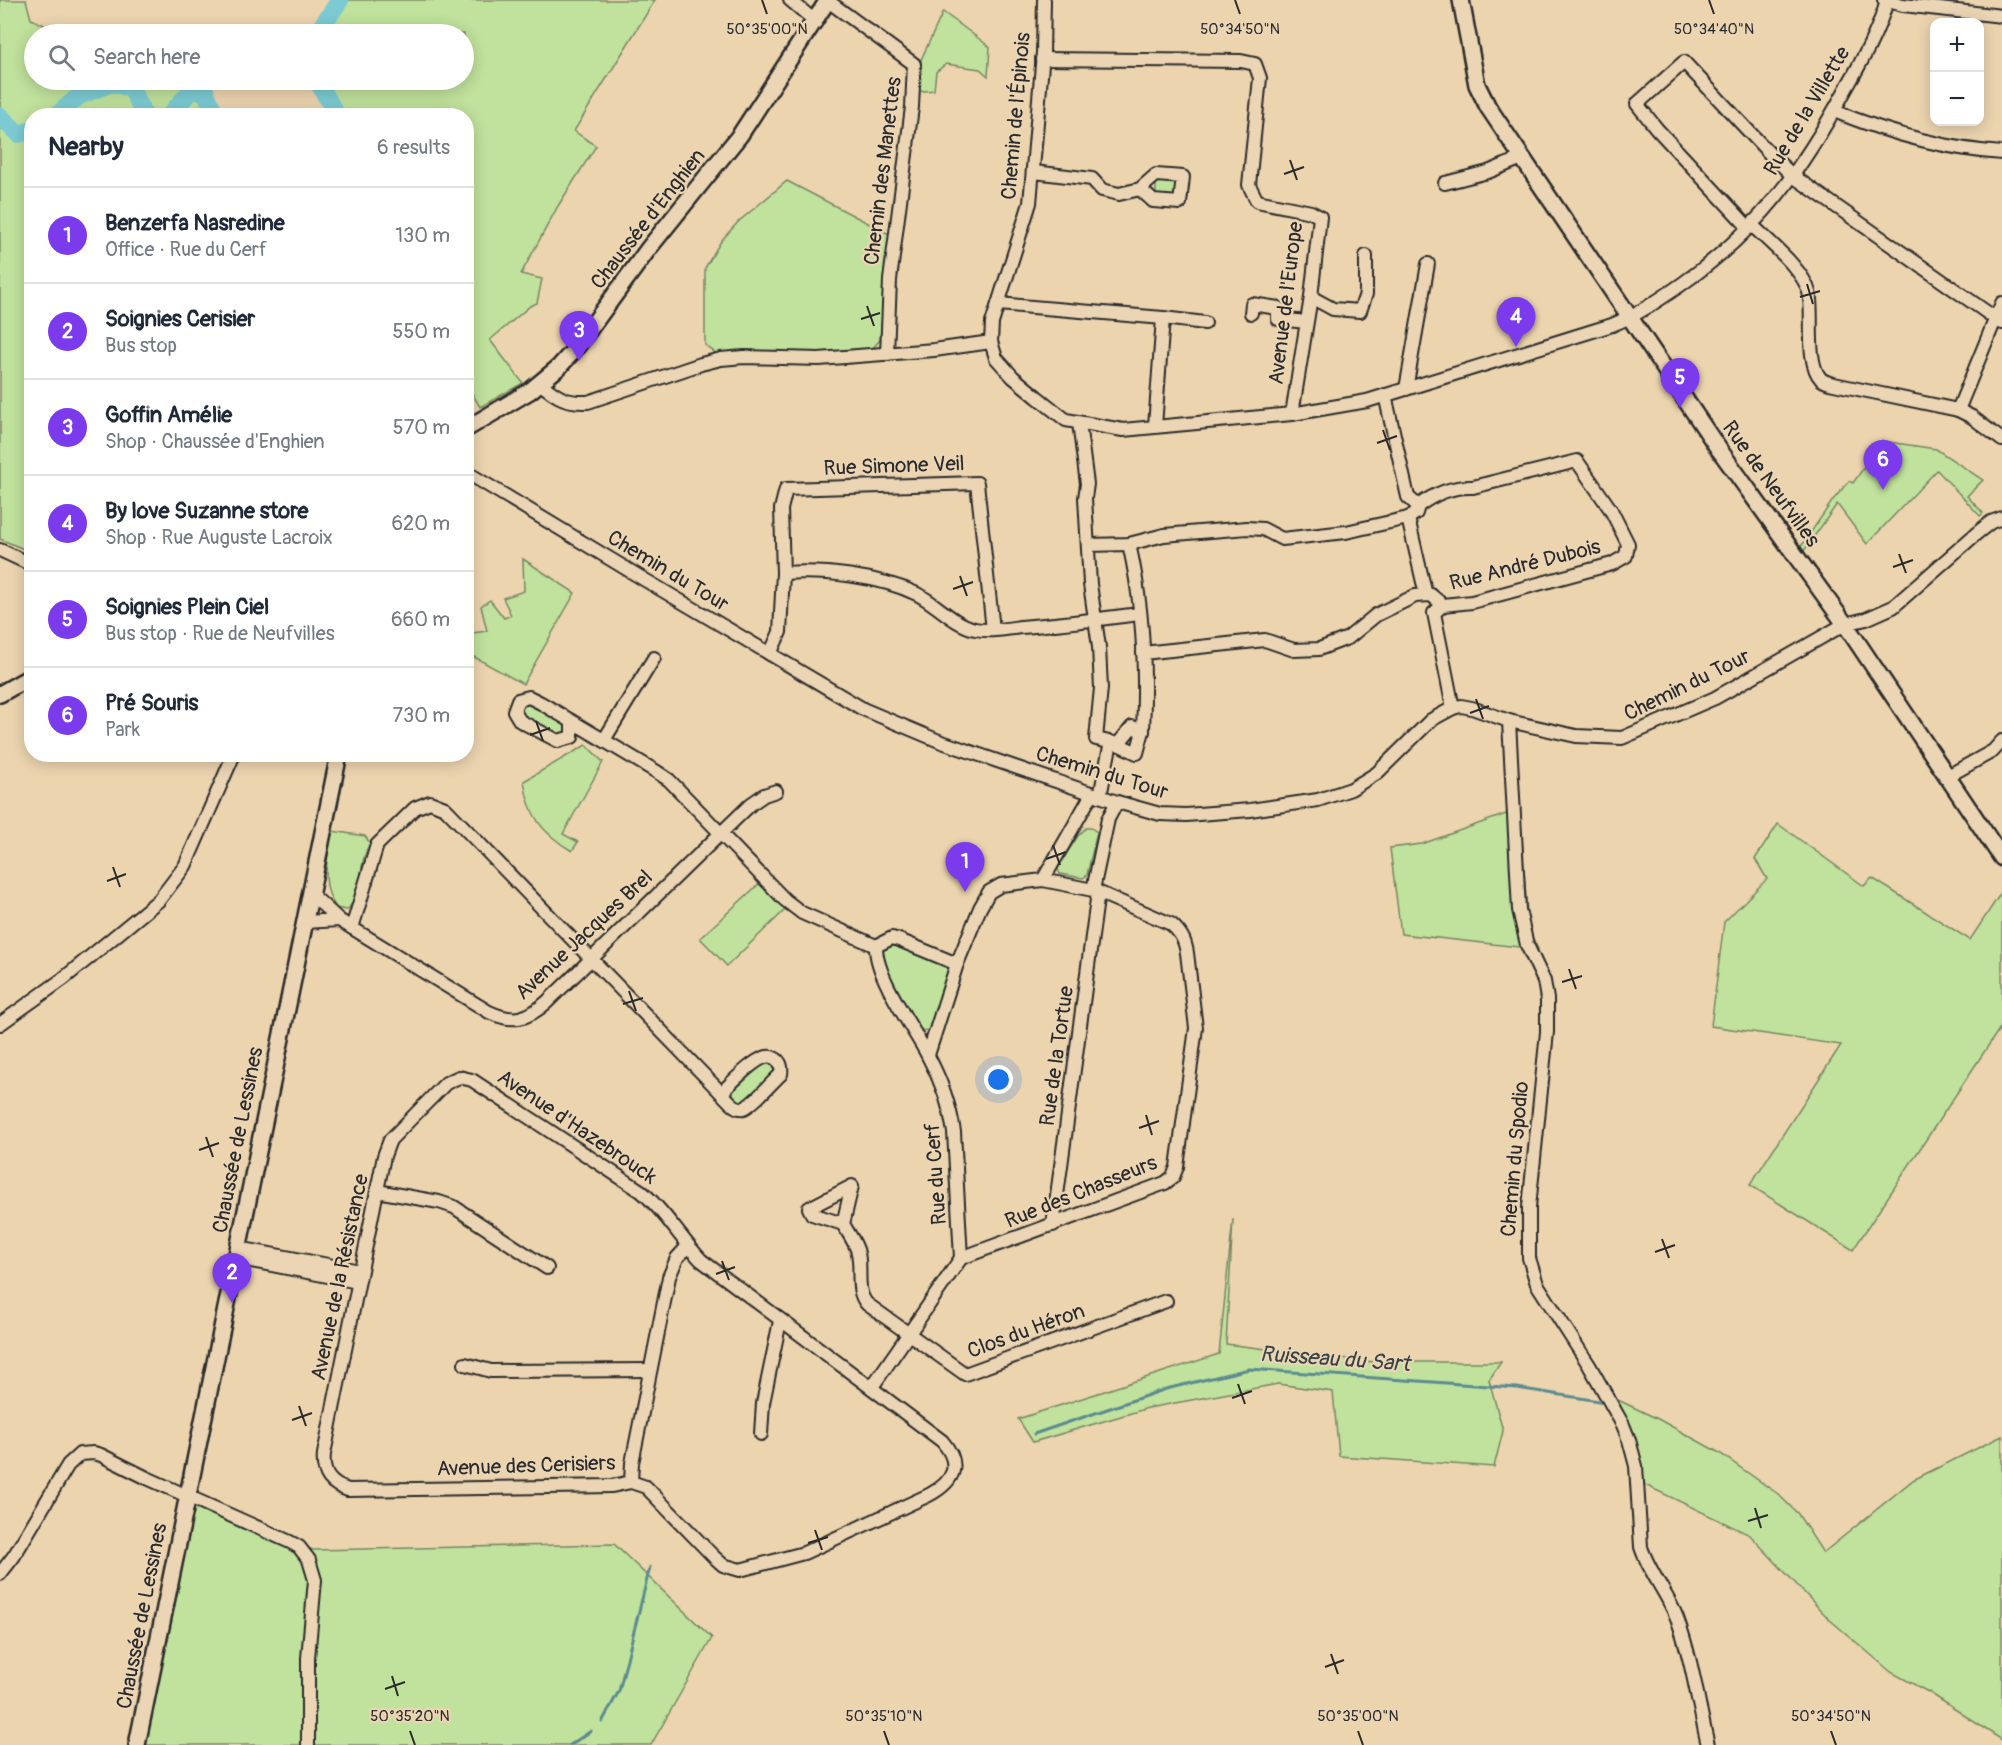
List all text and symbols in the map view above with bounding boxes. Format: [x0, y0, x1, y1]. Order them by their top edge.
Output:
map controls [1930, 18, 1984, 126]
button: + [1930, 18, 1984, 72]
text: 50°35'00"N [726, 20, 808, 39]
text: 50°34'50"N [1200, 20, 1280, 39]
text: 50°34'40"N [1674, 20, 1754, 39]
search box [24, 24, 474, 90]
street label: Chemin de l'Épinois [995, 31, 1037, 201]
icon: search [45, 41, 78, 74]
street label: Rue de la Villette [1758, 41, 1857, 181]
text: Search here [93, 43, 200, 71]
button: − [1930, 72, 1984, 126]
street label: Chemin des Manettes [858, 75, 908, 267]
text: Nearby [48, 131, 124, 163]
text: 6 results [377, 135, 450, 160]
street label: Chaussée d'Enghien [585, 143, 711, 295]
text: Benzerfa Nasredine [105, 209, 285, 237]
street label: Avenue de l'Europe [1263, 219, 1309, 386]
text: 1 [64, 223, 71, 248]
text: 130 m [395, 223, 450, 248]
text: Office · Rue du Cerf [105, 237, 267, 262]
pin: 4 [1496, 298, 1536, 347]
text: Soignies Cerisier [105, 305, 255, 333]
pin: 3 [560, 312, 598, 361]
text: 2 [62, 319, 73, 344]
text: 550 m [393, 319, 450, 344]
text: Bus stop [105, 333, 177, 358]
pin: 5 [1660, 358, 1700, 408]
text: Goffin Amélie [105, 401, 232, 429]
text: 3 [62, 415, 73, 440]
text: 570 m [393, 415, 450, 440]
street label: Rue de Neufvilles [1716, 416, 1826, 553]
text: Shop · Chaussée d'Enghien [105, 429, 325, 454]
pin: 6 [1864, 440, 1902, 490]
street label: Rue Simone Veil [823, 450, 965, 482]
text: By love Suzanne store [105, 497, 308, 525]
text: 4 [62, 511, 73, 536]
text: 620 m [391, 511, 450, 536]
street label: Chemin du Tour [602, 524, 734, 618]
text: Shop · Rue Auguste Lacroix [105, 525, 333, 550]
street label: Rue André Dubois [1447, 533, 1604, 597]
text: Soignies Plein Ciel [105, 593, 269, 621]
text: 5 [62, 607, 73, 632]
text: 660 m [391, 607, 450, 632]
text: Bus stop · Rue de Neufvilles [105, 621, 335, 646]
street label: Chemin du Tour [1620, 643, 1755, 727]
text: Pré Souris [105, 689, 198, 717]
text: 6 [62, 703, 73, 728]
text: 730 m [393, 703, 450, 728]
text: Park [105, 717, 140, 742]
street label: Chemin du Tour [1033, 740, 1172, 806]
pin: 1 [946, 842, 984, 892]
street label: Avenue Jacques Brel [509, 864, 659, 1006]
street label: Rue de la Tortue [1034, 984, 1080, 1128]
street label: Chaussée de Lessines [207, 1044, 269, 1235]
street label: Avenue d'Hazebrouck [492, 1064, 662, 1190]
your location [984, 1065, 1013, 1094]
street label: Chemin du Spodio [1495, 1080, 1535, 1238]
street label: Rue du Cerf [919, 1122, 953, 1226]
street label: Rue des Chasseurs [1001, 1149, 1162, 1235]
street label: Avenue de la Résistance [305, 1171, 375, 1383]
pin: 2 [212, 1254, 252, 1303]
street label: Clos du Héron [964, 1297, 1088, 1365]
water label: Ruisseau du Sart [1259, 1340, 1413, 1378]
street label: Avenue des Cerisiers [436, 1449, 616, 1483]
street label: Chaussée de Lessines [111, 1520, 173, 1711]
text: 50°35'20"N [370, 1707, 450, 1726]
text: 50°35'10"N [846, 1707, 922, 1726]
text: 50°35'00"N [1317, 1707, 1399, 1726]
text: 50°34'50"N [1791, 1707, 1871, 1726]

